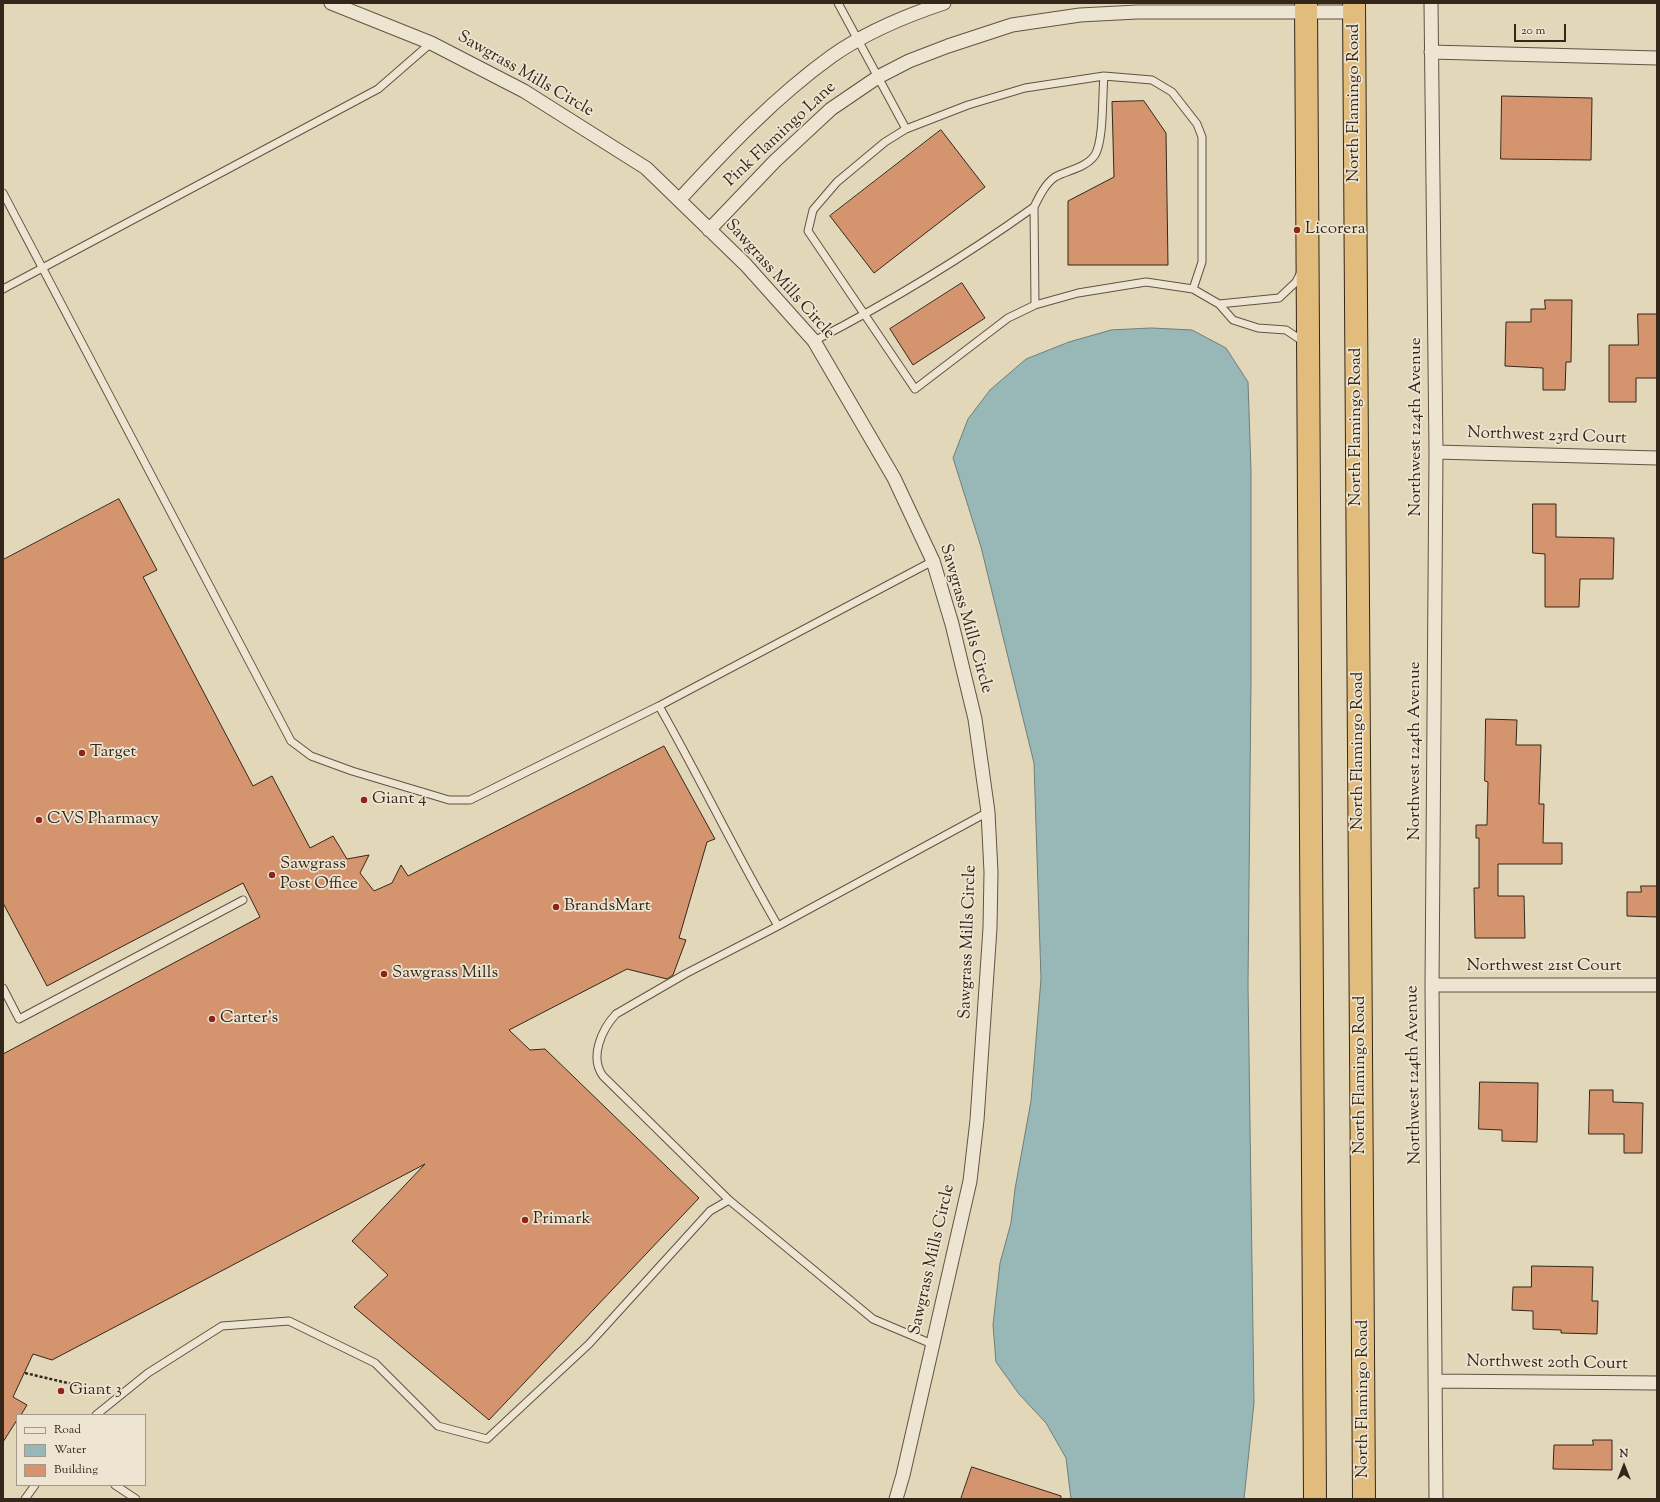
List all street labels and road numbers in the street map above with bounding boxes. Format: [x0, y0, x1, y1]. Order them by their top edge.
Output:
street label: North Flamingo Road [1345, 24, 1365, 182]
street label: Sawgrass Mills Circle [453, 28, 597, 122]
street label: Pink Flamingo Lane [721, 78, 841, 192]
street label: Sawgrass Mills Circle [720, 216, 838, 344]
street label: Northwest 124th Avenue [1407, 337, 1427, 517]
street label: North Flamingo Road [1347, 348, 1367, 506]
street label: Northwest 23rd Court [1467, 424, 1627, 450]
street label: Sawgrass Mills Circle [934, 542, 996, 696]
street label: Northwest 124th Avenue [1406, 661, 1426, 841]
street label: North Flamingo Road [1349, 672, 1369, 830]
street label: Sawgrass Mills Circle [956, 865, 982, 1019]
street label: Northwest 21st Court [1466, 957, 1622, 977]
street label: Northwest 124th Avenue [1403, 985, 1427, 1165]
street label: North Flamingo Road [1351, 996, 1371, 1154]
street label: Sawgrass Mills Circle [906, 1183, 960, 1337]
street label: North Flamingo Road [1354, 1320, 1374, 1478]
street label: Northwest 20th Court [1466, 1352, 1628, 1376]

